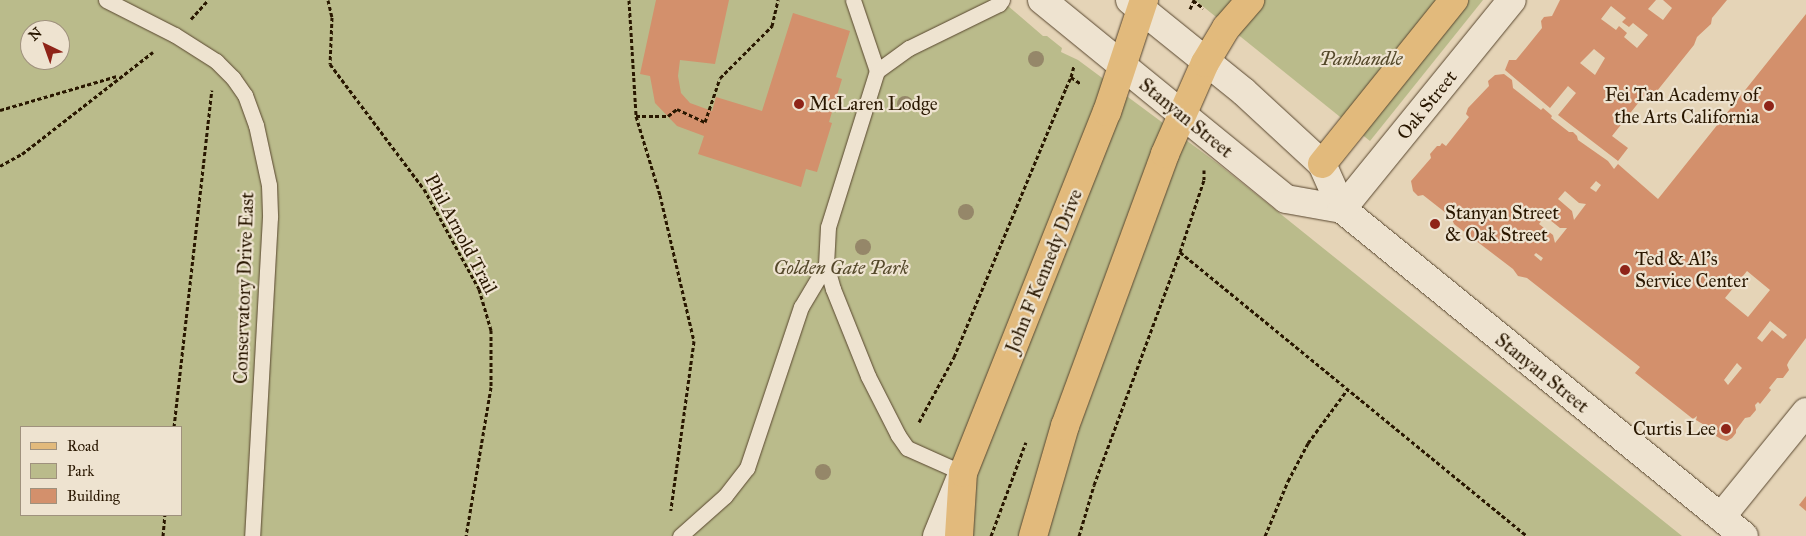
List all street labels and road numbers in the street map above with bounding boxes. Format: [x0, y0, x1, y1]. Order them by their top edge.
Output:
street label: Oak Street [1392, 66, 1462, 144]
street label: Stanyan Street [1135, 73, 1237, 163]
street label: Phil Arnold Trail [420, 170, 502, 298]
street label: John F Kennedy Drive [1001, 186, 1087, 356]
street label: Conservatory Drive East [229, 192, 259, 384]
street label: Stanyan Street [1491, 328, 1593, 418]

